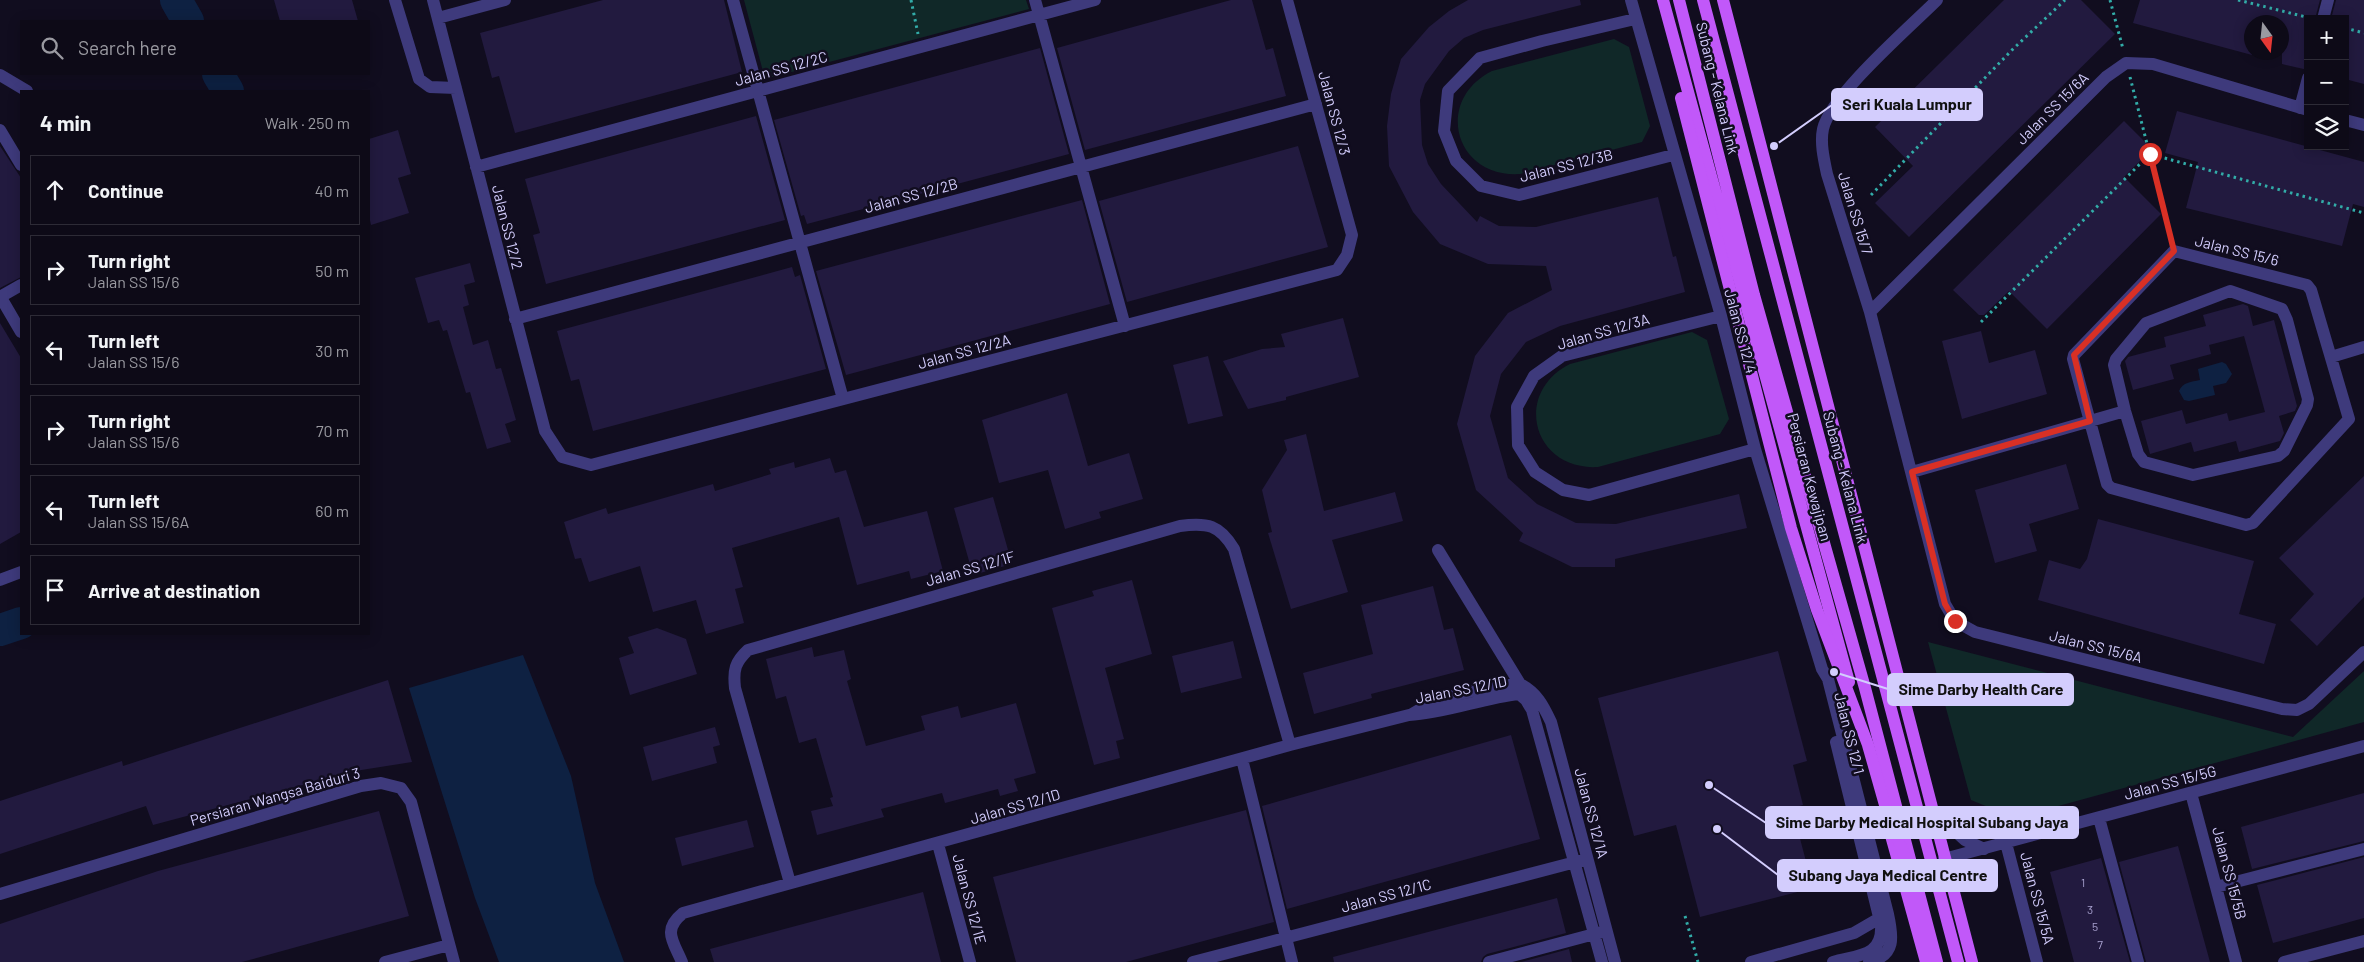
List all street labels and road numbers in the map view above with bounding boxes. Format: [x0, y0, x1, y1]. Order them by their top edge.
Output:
street label: Subang - Kelana Link [1693, 20, 1743, 156]
street label: Jalan SS 12/2C [733, 47, 829, 89]
street label: Jalan SS 15/6A [2012, 68, 2092, 148]
street label: Jalan SS 12/3 [1315, 69, 1355, 157]
street label: Jalan SS 12/3B [1518, 145, 1614, 185]
street label: Jalan SS 15/7 [1835, 170, 1877, 256]
street label: Jalan SS 12/2B [862, 174, 960, 216]
street label: Jalan SS 12/2 [489, 183, 527, 271]
street label: Jalan SS 15/6 [2193, 231, 2281, 269]
street label: Jalan SS 12/4 [1721, 287, 1761, 375]
street label: Jalan SS 12/3A [1555, 309, 1651, 353]
street label: Jalan SS 12/2A [916, 330, 1012, 372]
street label: Subang - Kelana Link [1820, 409, 1872, 545]
street label: Persiaran Kewajipan [1784, 411, 1836, 543]
street label: Jalan SS 12/1F [923, 547, 1017, 589]
street label: Jalan SS 15/6A [2048, 626, 2144, 666]
street label: Jalan SS 12/1D [1414, 671, 1508, 707]
street label: Jalan SS 12/1 [1831, 690, 1869, 776]
street label: Jalan SS 15/5G [2122, 761, 2218, 803]
street label: Persiaran Wangsa Baiduri 3 [188, 763, 362, 829]
street label: Jalan SS 12/1A [1571, 766, 1613, 860]
street label: Jalan SS 12/1D [968, 785, 1062, 827]
street label: Jalan SS 15/5B [2209, 825, 2251, 921]
street label: Jalan SS 15/5A [2017, 850, 2059, 946]
street label: Jalan SS 12/1E [949, 852, 991, 946]
street label: Jalan SS 12/1C [1339, 874, 1433, 916]

